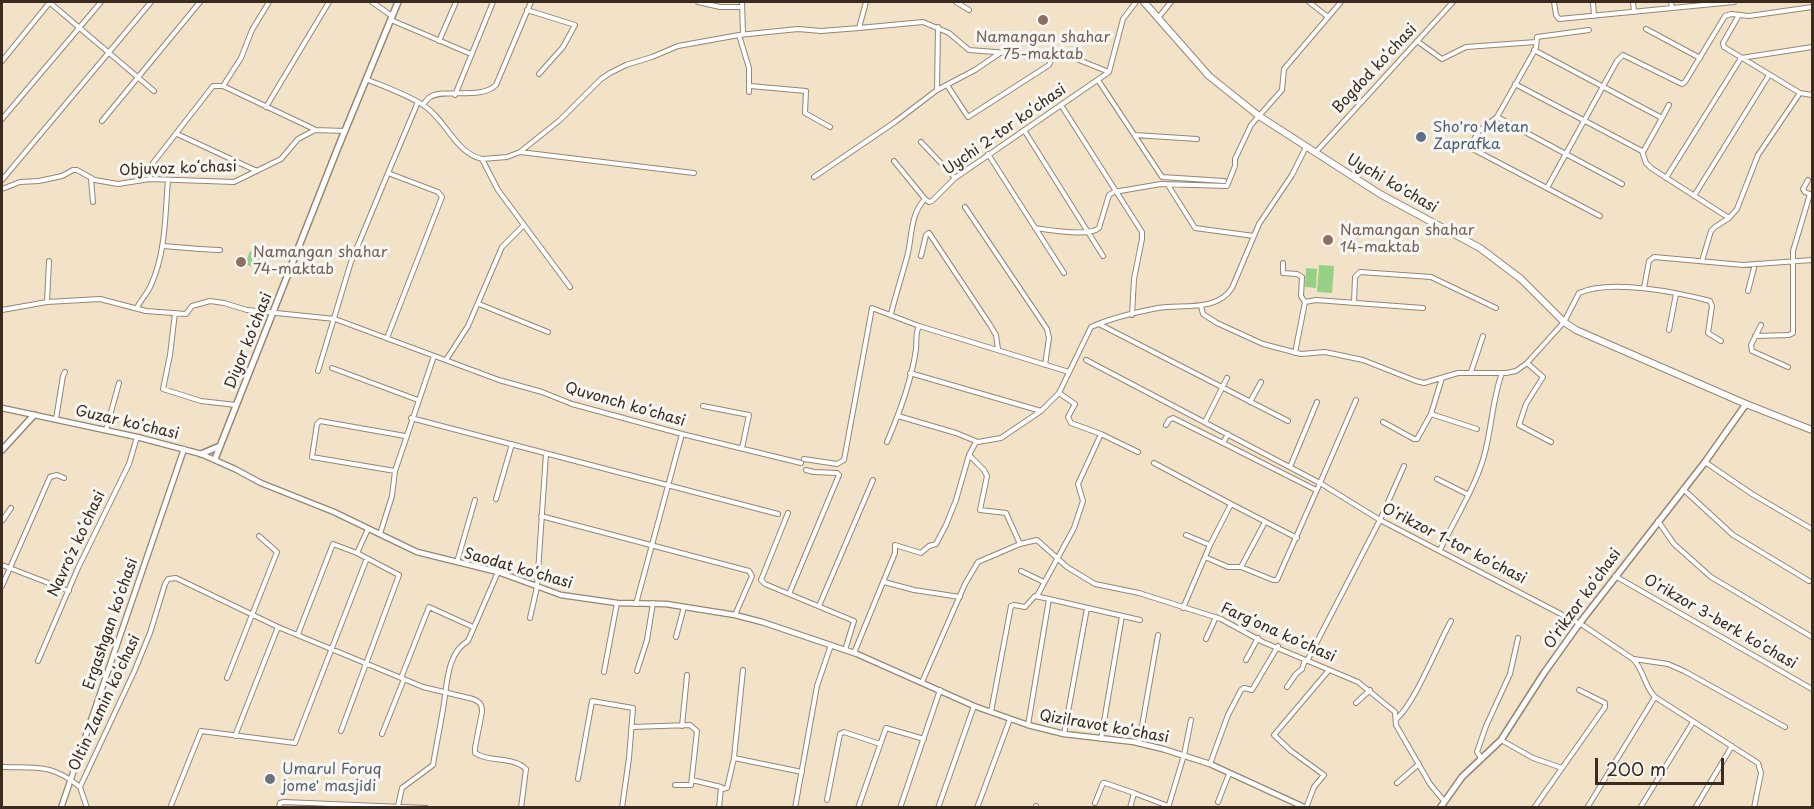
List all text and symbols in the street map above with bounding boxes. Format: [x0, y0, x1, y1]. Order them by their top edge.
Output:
marker: Namangan shahar 75-maktab [1036, 13, 1050, 27]
street label: Bogdod koʻchasi [1329, 21, 1421, 117]
place label: Namangan shahar 75-maktab [976, 29, 1110, 64]
street label: Uychi 2-tor koʻchasi [940, 81, 1070, 179]
place label: Sho'ro Metan Zaprafka [1433, 119, 1529, 154]
marker: Sho'ro Metan Zaprafka [1414, 130, 1428, 144]
street label: Uychi ko'chasi [1343, 151, 1441, 217]
street label: Objuvoz koʻchasi [119, 158, 237, 180]
place label: Namangan shahar 14-maktab [1340, 222, 1474, 257]
marker: Namangan shahar 14-maktab [1321, 233, 1335, 247]
place label: Namangan shahar 74-maktab [253, 244, 387, 279]
marker: Namangan shahar 74-maktab [234, 255, 248, 269]
street label: Diyor koʻchasi [221, 290, 277, 392]
street label: Quvonch koʻchasi [563, 379, 687, 431]
street label: Guzar koʻchasi [73, 402, 181, 444]
street label: Navroʻz koʻchasi [45, 488, 109, 600]
street label: Oʻrikzor 1-tor koʻchasi [1379, 500, 1529, 588]
street label: Saodat koʻchasi [462, 545, 574, 593]
street label: Oʻrikzor koʻchasi [1541, 545, 1625, 653]
street label: Ergashgan koʻchasi [80, 556, 142, 692]
street label: Oʻrikzor 3-berk koʻchasi [1640, 571, 1800, 673]
street label: Fargʻona koʻchasi [1218, 600, 1338, 666]
street label: Oltin Zamin koʻchasi [66, 632, 144, 774]
street label: Qizilravot koʻchasi [1038, 707, 1170, 747]
scale bar [1598, 746, 1727, 784]
text: 200 m [1606, 755, 1666, 782]
place label: Umarul Foruq jome' masjidi [282, 761, 381, 796]
marker: Umarul Foruq jome' masjidi [263, 772, 277, 786]

